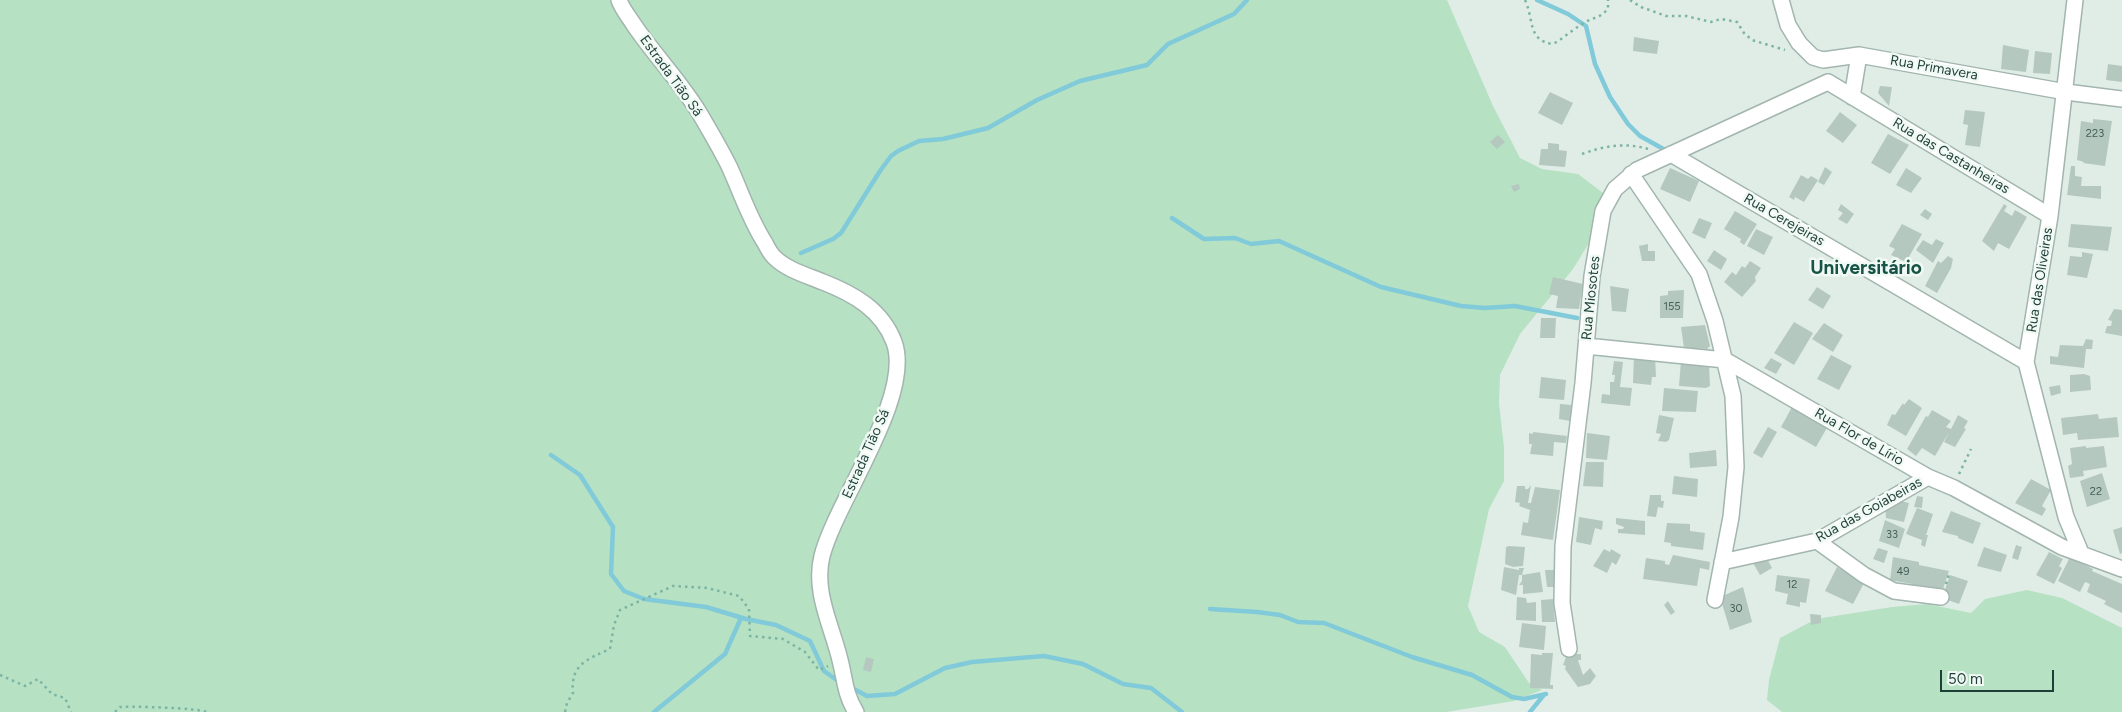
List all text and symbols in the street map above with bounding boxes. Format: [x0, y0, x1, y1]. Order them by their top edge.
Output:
street label: Estrada Tião Sá [636, 32, 706, 120]
street label: Rua Primavera [1889, 52, 1979, 84]
street label: Rua das Castanheiras [1889, 114, 2013, 198]
house number: 223 [2086, 127, 2104, 141]
street label: Rua Cerejeiras [1741, 190, 1827, 250]
street label: Rua das Oliveiras [2023, 226, 2057, 334]
street label: Rua Miosotes [1578, 255, 1604, 341]
district label: Universitário [1810, 257, 1922, 279]
house number: 155 [1663, 300, 1681, 314]
street label: Rua Flor de Lírio [1811, 405, 1907, 469]
street label: Estrada Tião Sá [839, 407, 893, 501]
street label: Rua das Goiabeiras [1813, 474, 1925, 546]
house number: 22 [2090, 485, 2102, 499]
house number: 33 [1886, 528, 1898, 542]
house number: 49 [1896, 565, 1910, 579]
house number: 12 [1787, 578, 1797, 592]
house number: 30 [1729, 602, 1743, 616]
scale bar [1942, 660, 2056, 692]
text: 50 m [1948, 670, 1983, 688]

